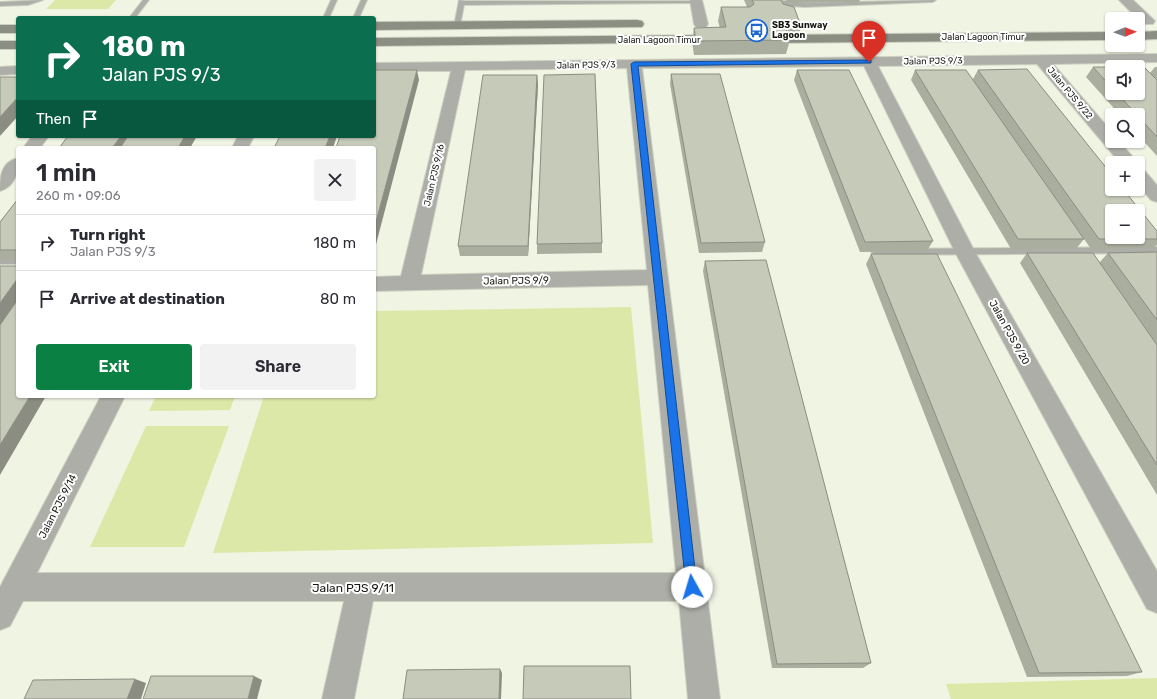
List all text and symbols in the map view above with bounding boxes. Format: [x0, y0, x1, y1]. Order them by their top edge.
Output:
north arrow [1105, 12, 1145, 52]
map controls [1105, 12, 1145, 244]
bus stop icon: SB3 Sunway Lagoon [744, 17, 770, 43]
place label: SB3 Sunway Lagoon [772, 20, 828, 41]
pin [852, 21, 886, 62]
icon: arrive [858, 27, 880, 49]
text: 180 m [102, 30, 186, 63]
icon: right [36, 32, 88, 84]
street label: Jalan Lagoon Timur [942, 32, 1025, 42]
street label: Jalan Lagoon Timur [618, 35, 701, 45]
street label: Jalan PJS 9/3 [903, 55, 963, 67]
street label: Jalan PJS 9/3 [556, 59, 616, 71]
button: sound [1105, 60, 1145, 100]
text: Jalan PJS 9/3 [102, 64, 220, 86]
street label: Jalan PJS 9/22 [1046, 65, 1094, 121]
icon: arrive [79, 108, 101, 130]
button: search [1105, 108, 1145, 148]
text: Then [36, 110, 71, 128]
street label: Jalan PJS 9/16 [422, 143, 446, 207]
button: + [1105, 156, 1145, 196]
text: 1 min [36, 159, 96, 187]
button: close [314, 159, 356, 201]
text: 260 m · 09:06 [36, 188, 121, 203]
button: − [1105, 204, 1145, 244]
text: Turn right [70, 226, 145, 244]
icon: right [36, 232, 58, 254]
text: 180 m [314, 234, 356, 252]
text: Jalan PJS 9/3 [70, 244, 156, 259]
street label: Jalan PJS 9/9 [483, 274, 549, 288]
icon: arrive [36, 288, 58, 310]
text: Arrive at destination [70, 290, 225, 308]
text: 80 m [320, 290, 356, 308]
street label: Jalan PJS 9/20 [986, 298, 1032, 367]
button: Exit [36, 344, 192, 390]
button: Share [200, 344, 356, 390]
street label: Jalan PJS 9/14 [37, 472, 79, 540]
position arrow [671, 566, 713, 608]
street label: Jalan PJS 9/11 [312, 581, 394, 595]

